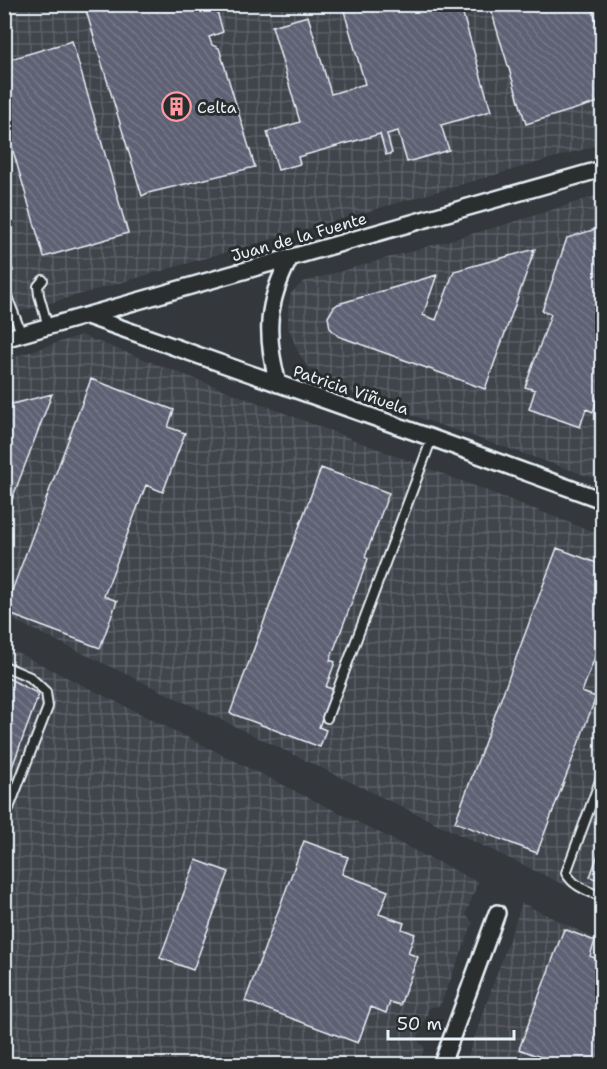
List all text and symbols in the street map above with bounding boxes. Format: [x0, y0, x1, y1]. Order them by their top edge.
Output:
building icon: Celta [160, 91, 192, 123]
place label: Celta [197, 97, 237, 118]
street label: Juan de la Fuente [229, 208, 369, 266]
street label: Patricia Viñuela [290, 360, 412, 420]
scale bar [388, 1003, 514, 1041]
text: 50 m [397, 1012, 442, 1036]

